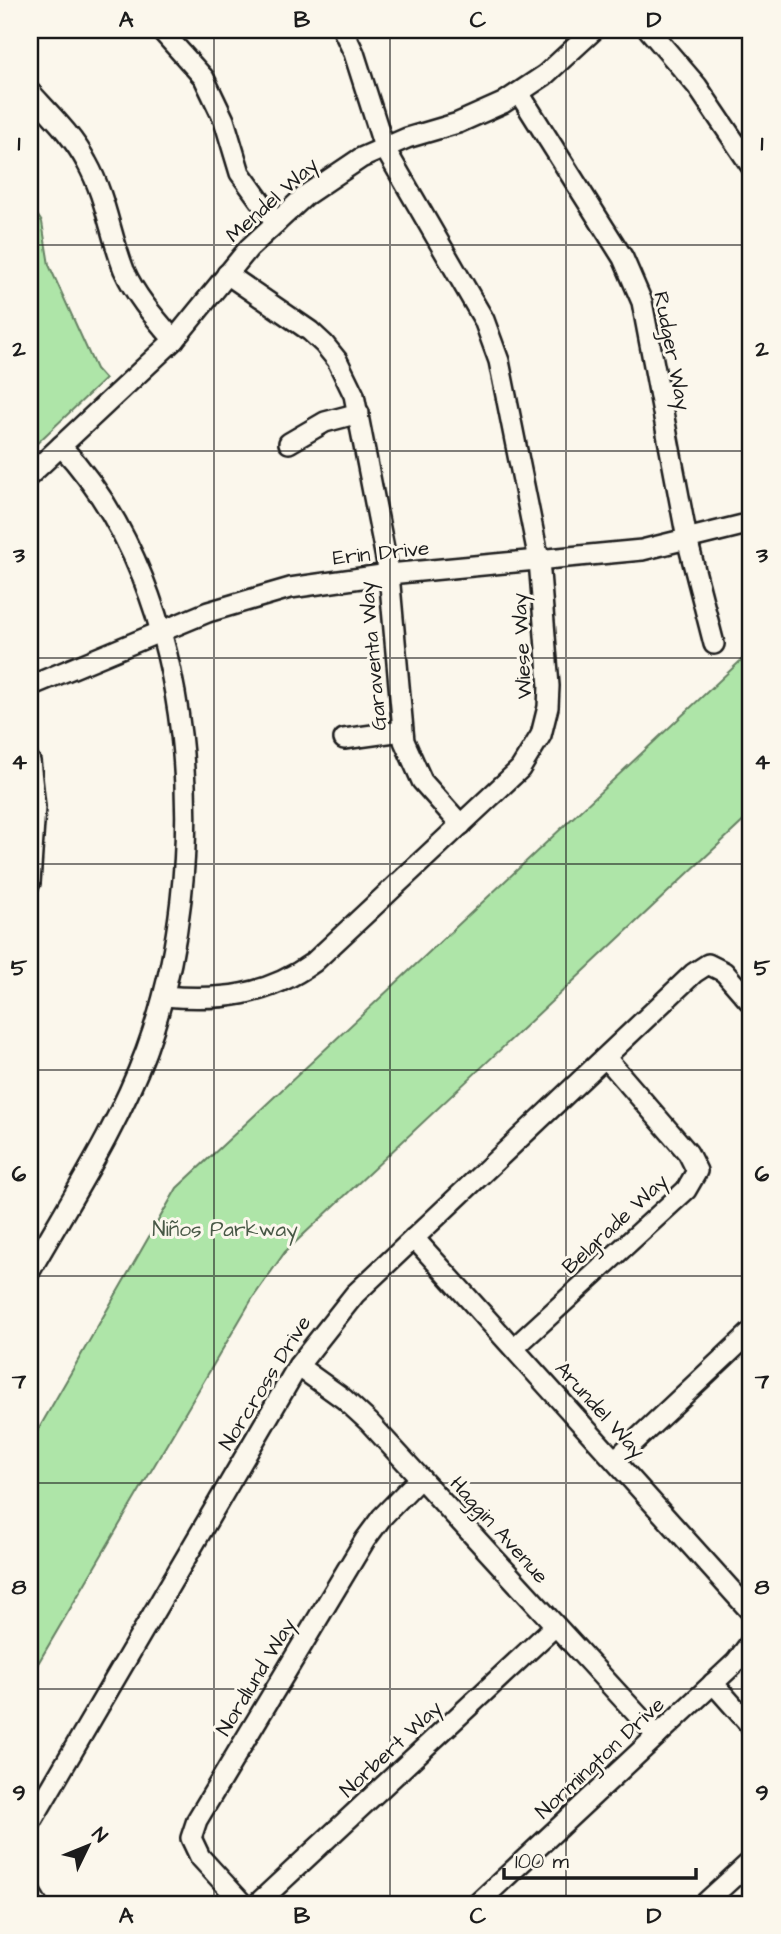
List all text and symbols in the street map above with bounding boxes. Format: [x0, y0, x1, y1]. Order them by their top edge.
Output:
text: A [119, 4, 134, 36]
text: B [294, 4, 311, 36]
text: C [470, 4, 487, 36]
text: D [647, 4, 662, 36]
text: 1 [18, 127, 21, 159]
text: 1 [761, 127, 764, 159]
street label: Mendel Way [220, 150, 326, 251]
street label: Rudger Way [644, 289, 698, 414]
text: 2 [11, 333, 26, 365]
text: 2 [754, 333, 769, 365]
street label: Erin Drive [331, 534, 431, 572]
text: 3 [12, 539, 25, 571]
text: 3 [755, 539, 768, 571]
street label: Garaventa Way [352, 579, 396, 732]
street label: Wiese Way [505, 591, 541, 700]
text: 4 [11, 746, 27, 778]
text: 4 [754, 746, 770, 778]
text: 5 [11, 952, 28, 984]
text: 5 [754, 952, 771, 984]
text: 6 [12, 1158, 27, 1190]
text: 6 [755, 1158, 770, 1190]
street label: Belgrade Way [556, 1167, 676, 1282]
park label: Niños Parkway [152, 1215, 298, 1246]
street label: Norcross Drive [212, 1310, 318, 1456]
street label: Arundel Way [547, 1355, 652, 1467]
text: 7 [11, 1365, 27, 1397]
text: 7 [754, 1365, 770, 1397]
street label: Haggin Avenue [441, 1470, 555, 1591]
text: 8 [12, 1571, 27, 1603]
text: 8 [755, 1571, 770, 1603]
street label: Nordlund Way [209, 1612, 305, 1742]
street label: Normington Drive [529, 1690, 672, 1827]
street label: Norbert Way [334, 1694, 450, 1805]
text: 9 [12, 1777, 26, 1809]
text: 9 [755, 1777, 769, 1809]
north arrow [52, 1812, 122, 1882]
text: N [85, 1822, 113, 1849]
scale bar [504, 1836, 697, 1880]
text: 100 m [515, 1847, 570, 1876]
text: A [119, 1900, 134, 1932]
text: B [294, 1900, 311, 1932]
text: C [470, 1900, 487, 1932]
text: D [647, 1900, 662, 1932]

